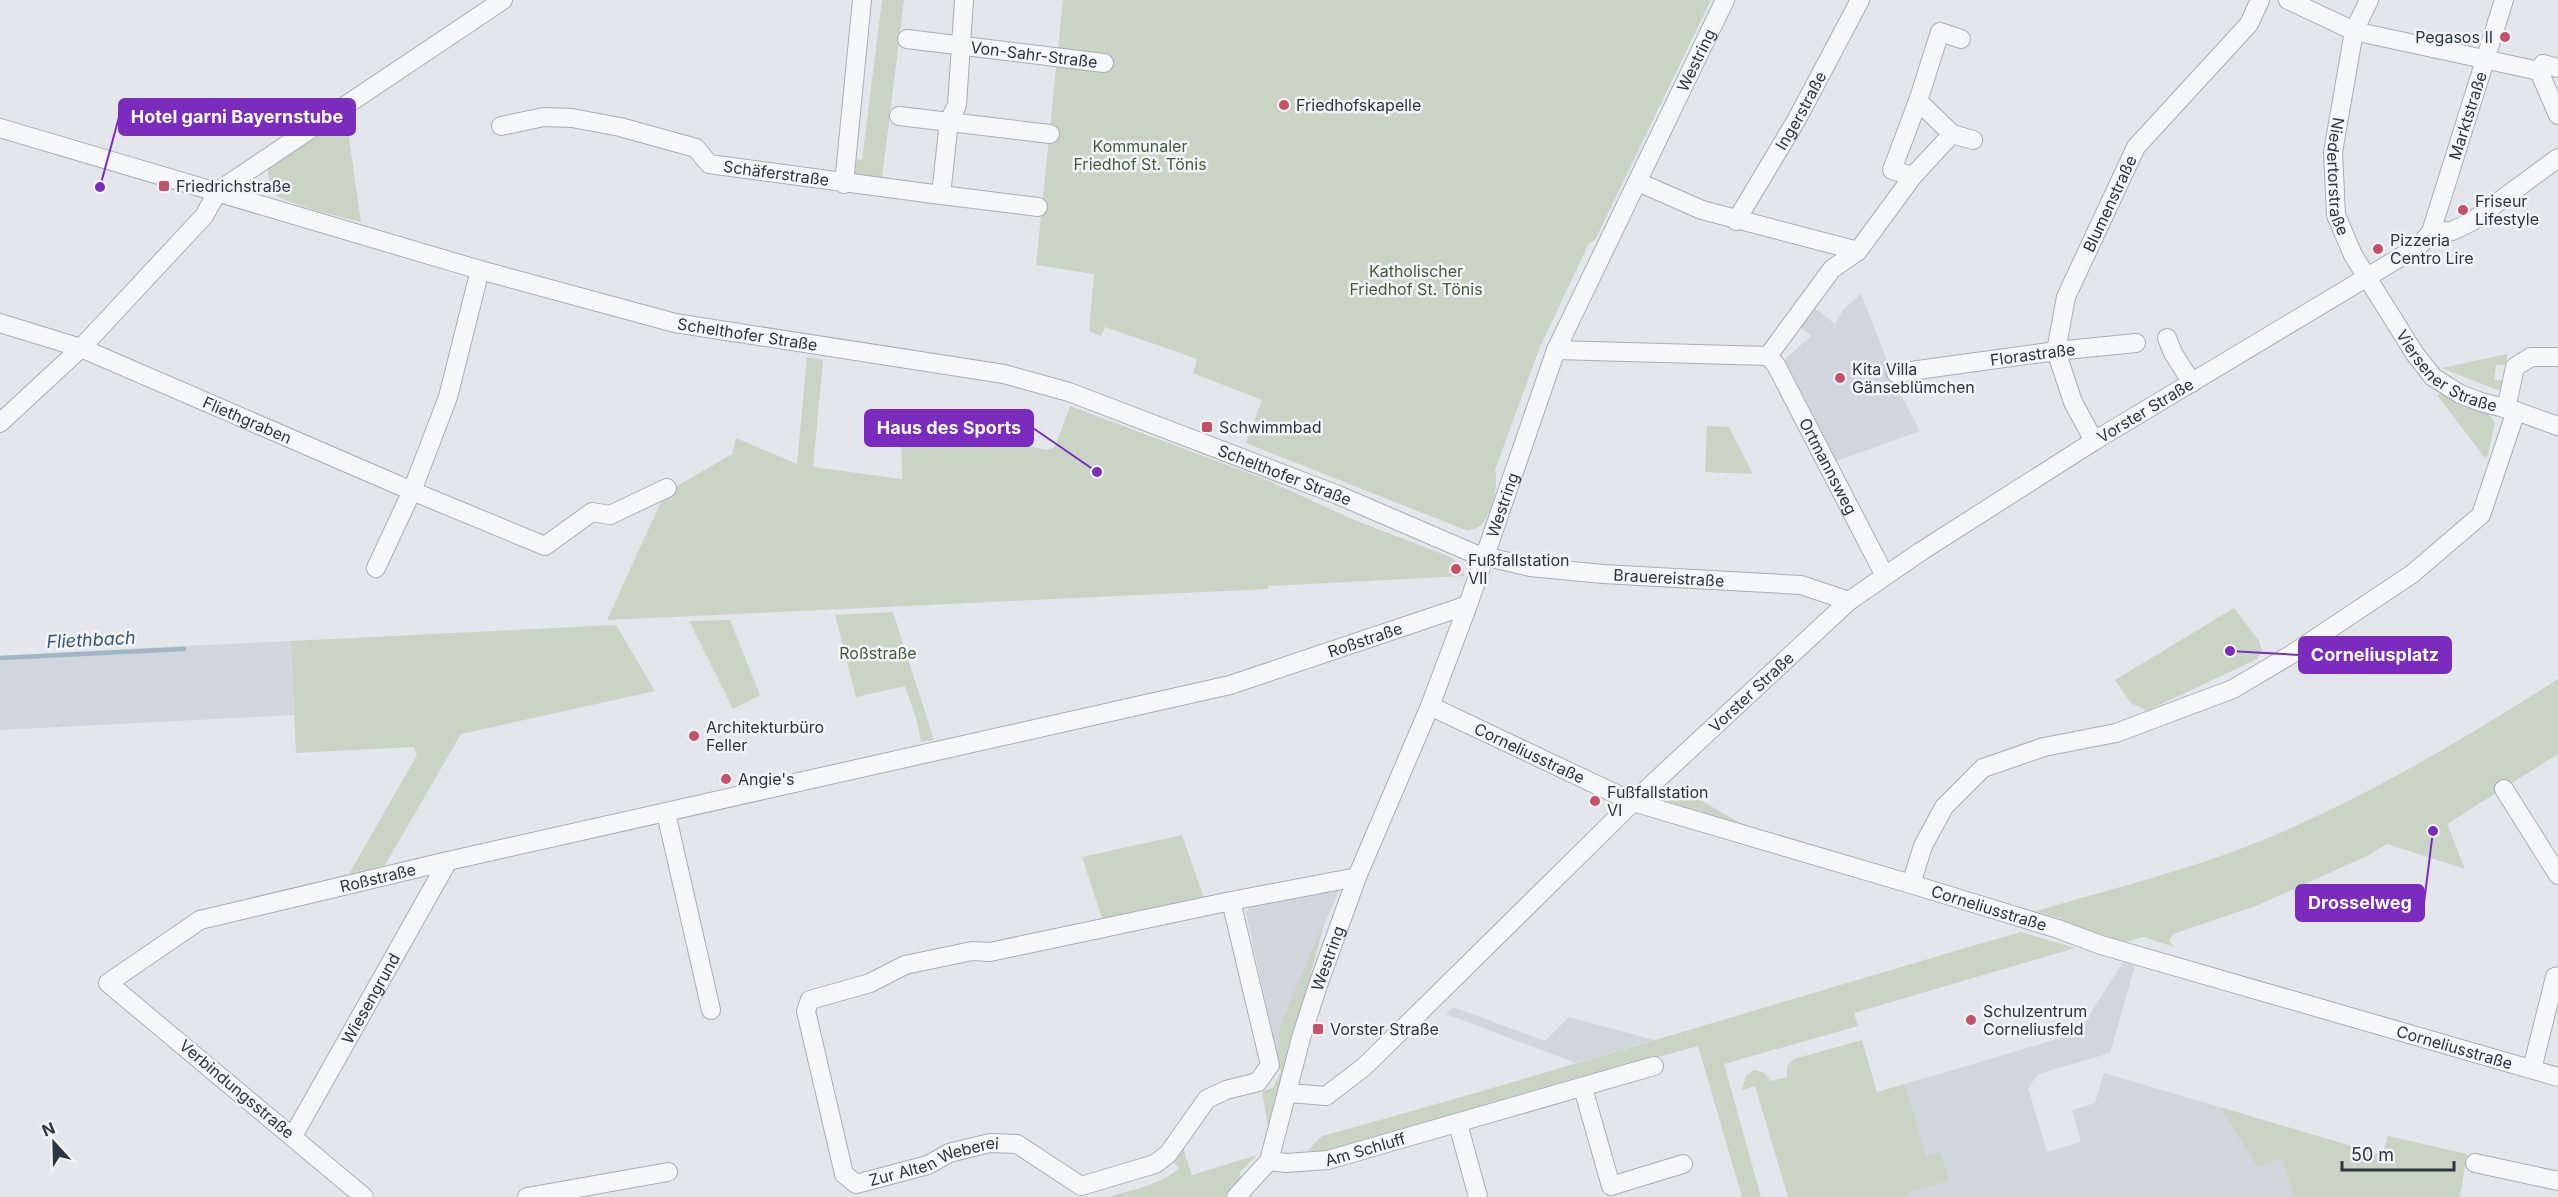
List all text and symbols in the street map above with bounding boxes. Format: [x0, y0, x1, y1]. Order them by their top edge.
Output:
street label: Westring [1672, 25, 1720, 95]
place label: Pegasos II [2415, 27, 2493, 47]
marker: Pegasos II [2498, 30, 2512, 44]
street label: Von-Sahr-Straße [969, 37, 1099, 72]
street label: Ingerstraße [1771, 68, 1830, 154]
street label: Marktstraße [2444, 69, 2491, 162]
place label: Friedhofskapelle [1296, 95, 1421, 115]
marker: Friedhofskapelle [1277, 98, 1291, 112]
callout: Hotel garni Bayernstube [119, 99, 355, 135]
text: Hotel garni Bayernstube [131, 106, 343, 127]
street label: Niedertorstraße [2323, 116, 2354, 239]
park label: Kommunaler Friedhof St. Tönis [1073, 136, 1207, 174]
street label: Blumenstraße [2078, 152, 2141, 255]
street label: Schäferstraße [722, 156, 830, 190]
place label: Friedrichstraße [176, 176, 291, 196]
marker: Friedrichstraße [157, 179, 171, 193]
place label: Friseur Lifestyle [2475, 191, 2539, 229]
marker: Friseur Lifestyle [2456, 203, 2470, 217]
place label: Pizzeria Centro Lire [2390, 230, 2474, 268]
marker: Pizzeria Centro Lire [2371, 242, 2385, 256]
park label: Katholischer Friedhof St. Tönis [1349, 261, 1483, 299]
street label: Schelthofer Straße [676, 314, 819, 355]
street label: Viersener Straße [2392, 326, 2499, 416]
street label: Florastraße [1989, 339, 2076, 370]
place label: Kita Villa Gänseblümchen [1852, 359, 1975, 397]
marker: Kita Villa Gänseblümchen [1833, 371, 1847, 385]
street label: Vorster Straße [2093, 374, 2197, 447]
street label: Fliethgraben [200, 392, 295, 448]
callout: Haus des Sports [865, 410, 1033, 446]
street label: Ortmannsweg [1795, 414, 1861, 518]
text: Haus des Sports [877, 417, 1021, 438]
place label: Schwimmbad [1219, 417, 1322, 437]
marker: Schwimmbad [1200, 420, 1214, 434]
street label: Schelthofer Straße [1215, 440, 1355, 510]
street label: Westring [1482, 470, 1523, 540]
place label: Fußfallstation VII [1468, 550, 1570, 588]
marker: Fußfallstation VII [1449, 562, 1463, 576]
street label: Brauereistraße [1613, 565, 1725, 591]
street label: Roßstraße [1325, 618, 1405, 661]
water label: Fliethbach [46, 627, 136, 652]
callout: Corneliusplatz [2299, 637, 2451, 673]
park label: Roßstraße [839, 643, 917, 663]
text: Corneliusplatz [2311, 644, 2439, 665]
street label: Vorster Straße [1705, 648, 1798, 736]
place label: Architekturbüro Feller [706, 717, 824, 755]
street label: Corneliusstraße [1471, 718, 1588, 788]
marker: Architekturbüro Feller [687, 729, 701, 743]
place label: Angie's [738, 769, 795, 789]
marker: Angie's [719, 772, 733, 786]
place label: Fußfallstation VI [1607, 782, 1709, 820]
marker: Fußfallstation VI [1588, 794, 1602, 808]
street label: Roßstraße [338, 859, 418, 896]
street label: Corneliusstraße [1929, 881, 2049, 935]
callout: Drosselweg [2296, 885, 2424, 921]
text: Drosselweg [2308, 892, 2412, 913]
street label: Westring [1307, 923, 1348, 993]
street label: Wiesengrund [337, 950, 404, 1047]
place label: Schulzentrum Corneliusfeld [1983, 1001, 2087, 1039]
marker: Schulzentrum Corneliusfeld [1964, 1013, 1978, 1027]
place label: Vorster Straße [1330, 1019, 1439, 1039]
street label: Corneliusstraße [2394, 1021, 2515, 1073]
marker: Vorster Straße [1311, 1022, 1325, 1036]
street label: Verbindungsstraße [175, 1035, 299, 1143]
north arrow [24, 1113, 84, 1173]
text: N [39, 1118, 58, 1141]
street label: Am Schluff [1323, 1128, 1408, 1170]
street label: Zur Alten Weberei [867, 1133, 999, 1190]
scale bar [2342, 1134, 2454, 1172]
text: 50 m [2351, 1144, 2394, 1165]

